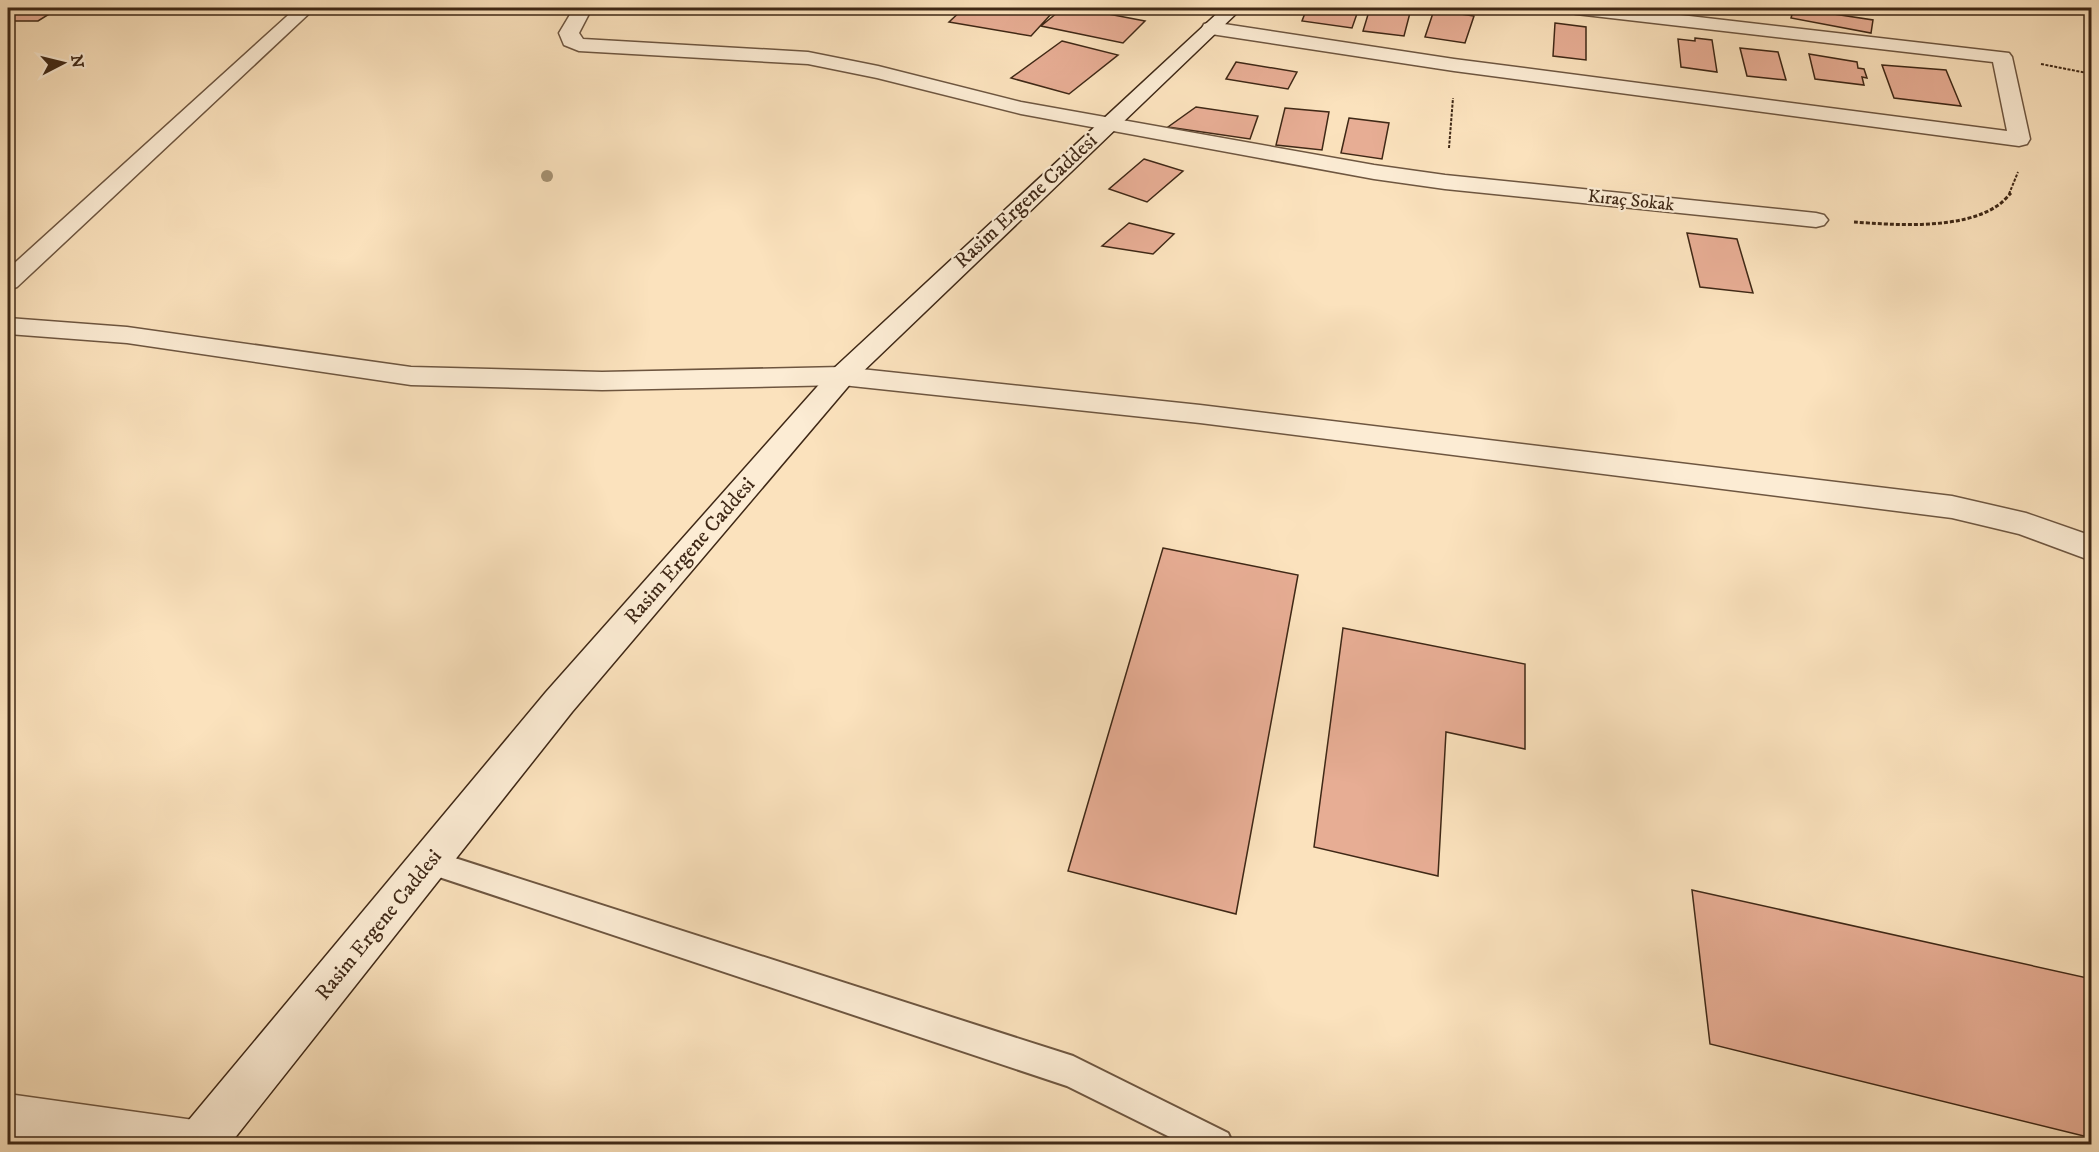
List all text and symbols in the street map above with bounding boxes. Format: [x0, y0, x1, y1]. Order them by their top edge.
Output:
north arrow [33, 33, 93, 93]
text: N [66, 54, 88, 69]
street label: Rasim Ergene Caddesi [949, 128, 1103, 274]
street label: Kıraç Sokak [1587, 186, 1675, 216]
street label: Rasim Ergene Caddesi [619, 472, 761, 630]
street label: Rasim Ergene Caddesi [310, 844, 448, 1006]

